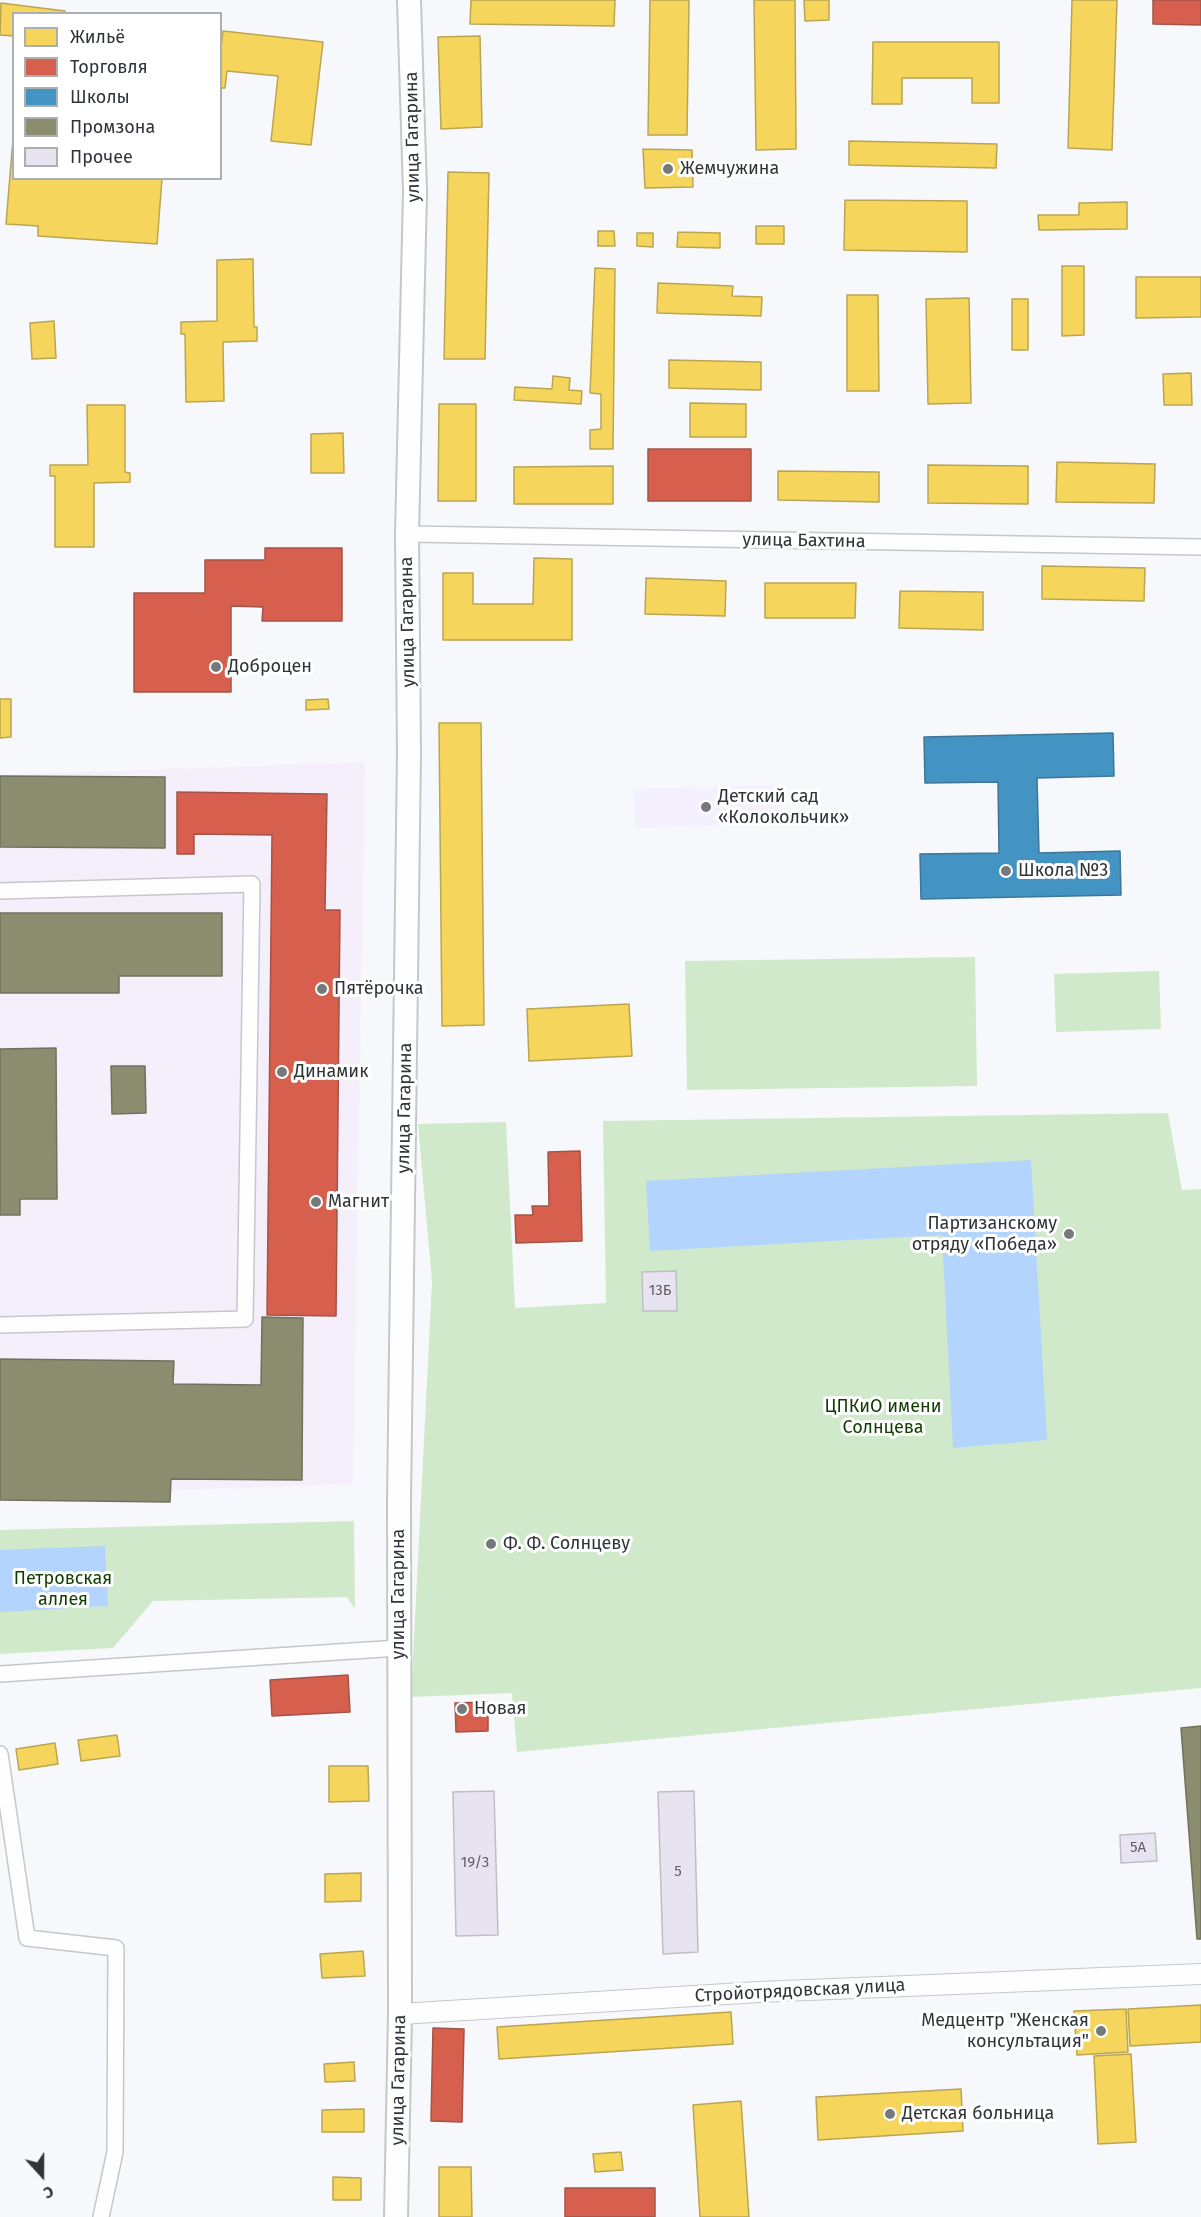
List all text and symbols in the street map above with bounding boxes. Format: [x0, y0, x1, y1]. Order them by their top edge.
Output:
legend [12, 12, 222, 180]
text: Жильё [70, 26, 125, 48]
text: Торговля [70, 56, 148, 78]
street label: улица Гагарина [401, 71, 425, 203]
text: Школы [70, 86, 130, 108]
text: Промзона [70, 116, 155, 138]
text: Прочее [70, 146, 133, 168]
place label: Жемчужина [680, 158, 779, 180]
marker: Жемчужина [661, 162, 675, 176]
street label: улица Бахтина [742, 529, 866, 553]
street label: улица Гагарина [396, 556, 420, 688]
place label: Доброцен [228, 656, 312, 678]
marker: Доброцен [209, 660, 223, 674]
place label: Детский сад «Колокольчик» [718, 786, 849, 828]
marker: Детский сад «Колокольчик» [699, 800, 713, 814]
place label: Школа №3 [1018, 860, 1108, 882]
marker: Школа №3 [999, 864, 1013, 878]
place label: Пятёрочка [334, 978, 424, 1000]
marker: Пятёрочка [315, 982, 329, 996]
street label: улица Гагарина [393, 1042, 417, 1174]
place label: Динамик [294, 1061, 368, 1083]
marker: Динамик [275, 1065, 289, 1079]
place label: Магнит [328, 1191, 389, 1213]
marker: Магнит [309, 1195, 323, 1209]
place label: Партизанскому отряду «Победа» [912, 1213, 1057, 1256]
marker: Партизанскому отряду «Победа» [1062, 1227, 1076, 1241]
house number: 13Б [649, 1282, 671, 1300]
park label: ЦПКиО имени Солнцева [825, 1396, 941, 1438]
street label: улица Гагарина [388, 1529, 410, 1659]
place label: Ф. Ф. Солнцеву [503, 1533, 630, 1555]
marker: Ф. Ф. Солнцеву [484, 1537, 498, 1551]
park label: Петровская аллея [14, 1568, 112, 1610]
place label: Новая [474, 1698, 526, 1720]
marker: Новая [455, 1702, 469, 1716]
house number: 5А [1130, 1839, 1146, 1857]
house number: 19/3 [461, 1854, 489, 1872]
house number: 5 [674, 1863, 682, 1881]
street label: Стройотрядовская улица [694, 1975, 906, 2007]
place label: Медцентр "Женская консультация" [921, 2010, 1089, 2052]
street label: улица Гагарина [387, 2014, 411, 2146]
marker: Медцентр "Женская консультация" [1094, 2024, 1108, 2038]
place label: Детская больница [902, 2103, 1054, 2125]
marker: Детская больница [883, 2107, 897, 2121]
north arrow [12, 2145, 72, 2205]
text: С [41, 2182, 56, 2203]

